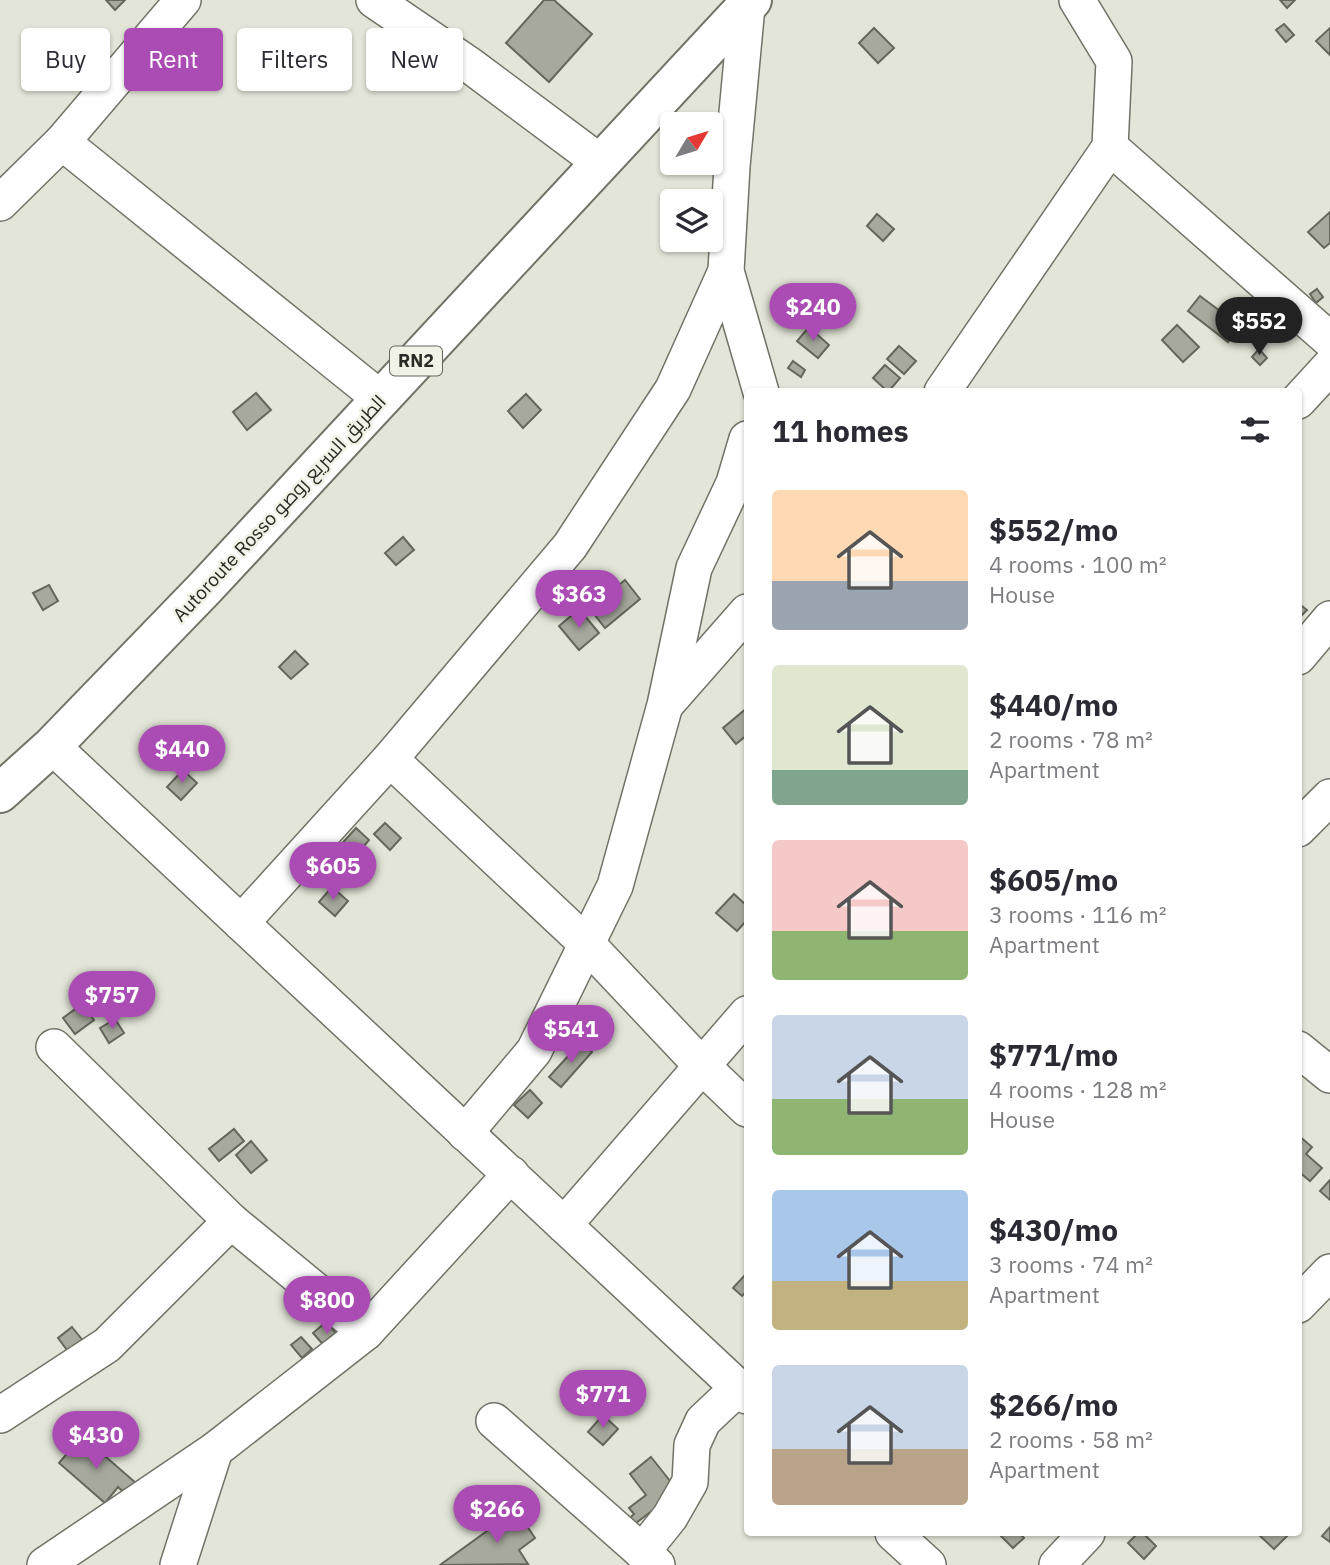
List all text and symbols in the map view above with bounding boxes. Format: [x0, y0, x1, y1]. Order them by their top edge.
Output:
chip: Buy [21, 28, 110, 91]
chip: Rent [124, 28, 223, 91]
chip: Filters [237, 28, 352, 91]
chip: New [366, 28, 463, 91]
north arrow [660, 112, 723, 175]
map controls [660, 112, 723, 252]
button: layers [660, 189, 723, 252]
pin: $240 [772, 284, 854, 343]
text: $240 [785, 291, 841, 321]
pin: $552 [1218, 298, 1300, 357]
text: $552 [1231, 305, 1287, 335]
road number: RN2 [390, 346, 442, 376]
street label: Autoroute Rosso الطريق السريع روصو [167, 390, 392, 628]
text: 11 homes [772, 411, 909, 450]
icon: filters [1236, 411, 1274, 449]
text: $552/mo [989, 510, 1118, 549]
icon: home [828, 518, 912, 602]
text: 4 rooms · 100 m² [989, 549, 1167, 579]
pin: $363 [538, 570, 620, 630]
text: $363 [551, 578, 607, 608]
text: House [989, 579, 1055, 609]
text: $440/mo [989, 685, 1118, 724]
icon: home [828, 693, 912, 777]
text: 2 rooms · 78 m² [989, 724, 1153, 754]
pin: $440 [141, 726, 223, 785]
text: $440 [154, 733, 210, 763]
text: Apartment [989, 754, 1100, 784]
pin: $605 [292, 842, 374, 902]
text: $605 [305, 850, 361, 880]
text: $605/mo [989, 860, 1118, 899]
icon: home [828, 868, 912, 952]
text: 3 rooms · 116 m² [989, 899, 1167, 929]
text: Apartment [989, 929, 1100, 959]
pin: $757 [71, 972, 153, 1031]
text: $757 [84, 979, 140, 1009]
pin: $541 [530, 1006, 612, 1065]
text: $541 [543, 1013, 599, 1043]
text: $771/mo [989, 1035, 1118, 1074]
icon: home [828, 1043, 912, 1127]
text: 4 rooms · 128 m² [989, 1074, 1167, 1104]
text: House [989, 1104, 1055, 1134]
text: $430/mo [989, 1210, 1118, 1249]
icon: home [828, 1218, 912, 1302]
text: 3 rooms · 74 m² [989, 1249, 1153, 1279]
pin: $800 [286, 1276, 368, 1336]
text: Apartment [989, 1279, 1100, 1309]
text: $800 [299, 1284, 355, 1314]
pin: $771 [562, 1370, 644, 1430]
text: $771 [575, 1378, 631, 1408]
text: $266/mo [989, 1385, 1118, 1424]
icon: home [828, 1393, 912, 1477]
pin: $430 [55, 1412, 137, 1471]
text: $430 [68, 1419, 124, 1449]
text: 2 rooms · 58 m² [989, 1424, 1153, 1454]
text: Apartment [989, 1454, 1100, 1484]
pin: $266 [456, 1486, 538, 1545]
text: $266 [469, 1493, 525, 1523]

